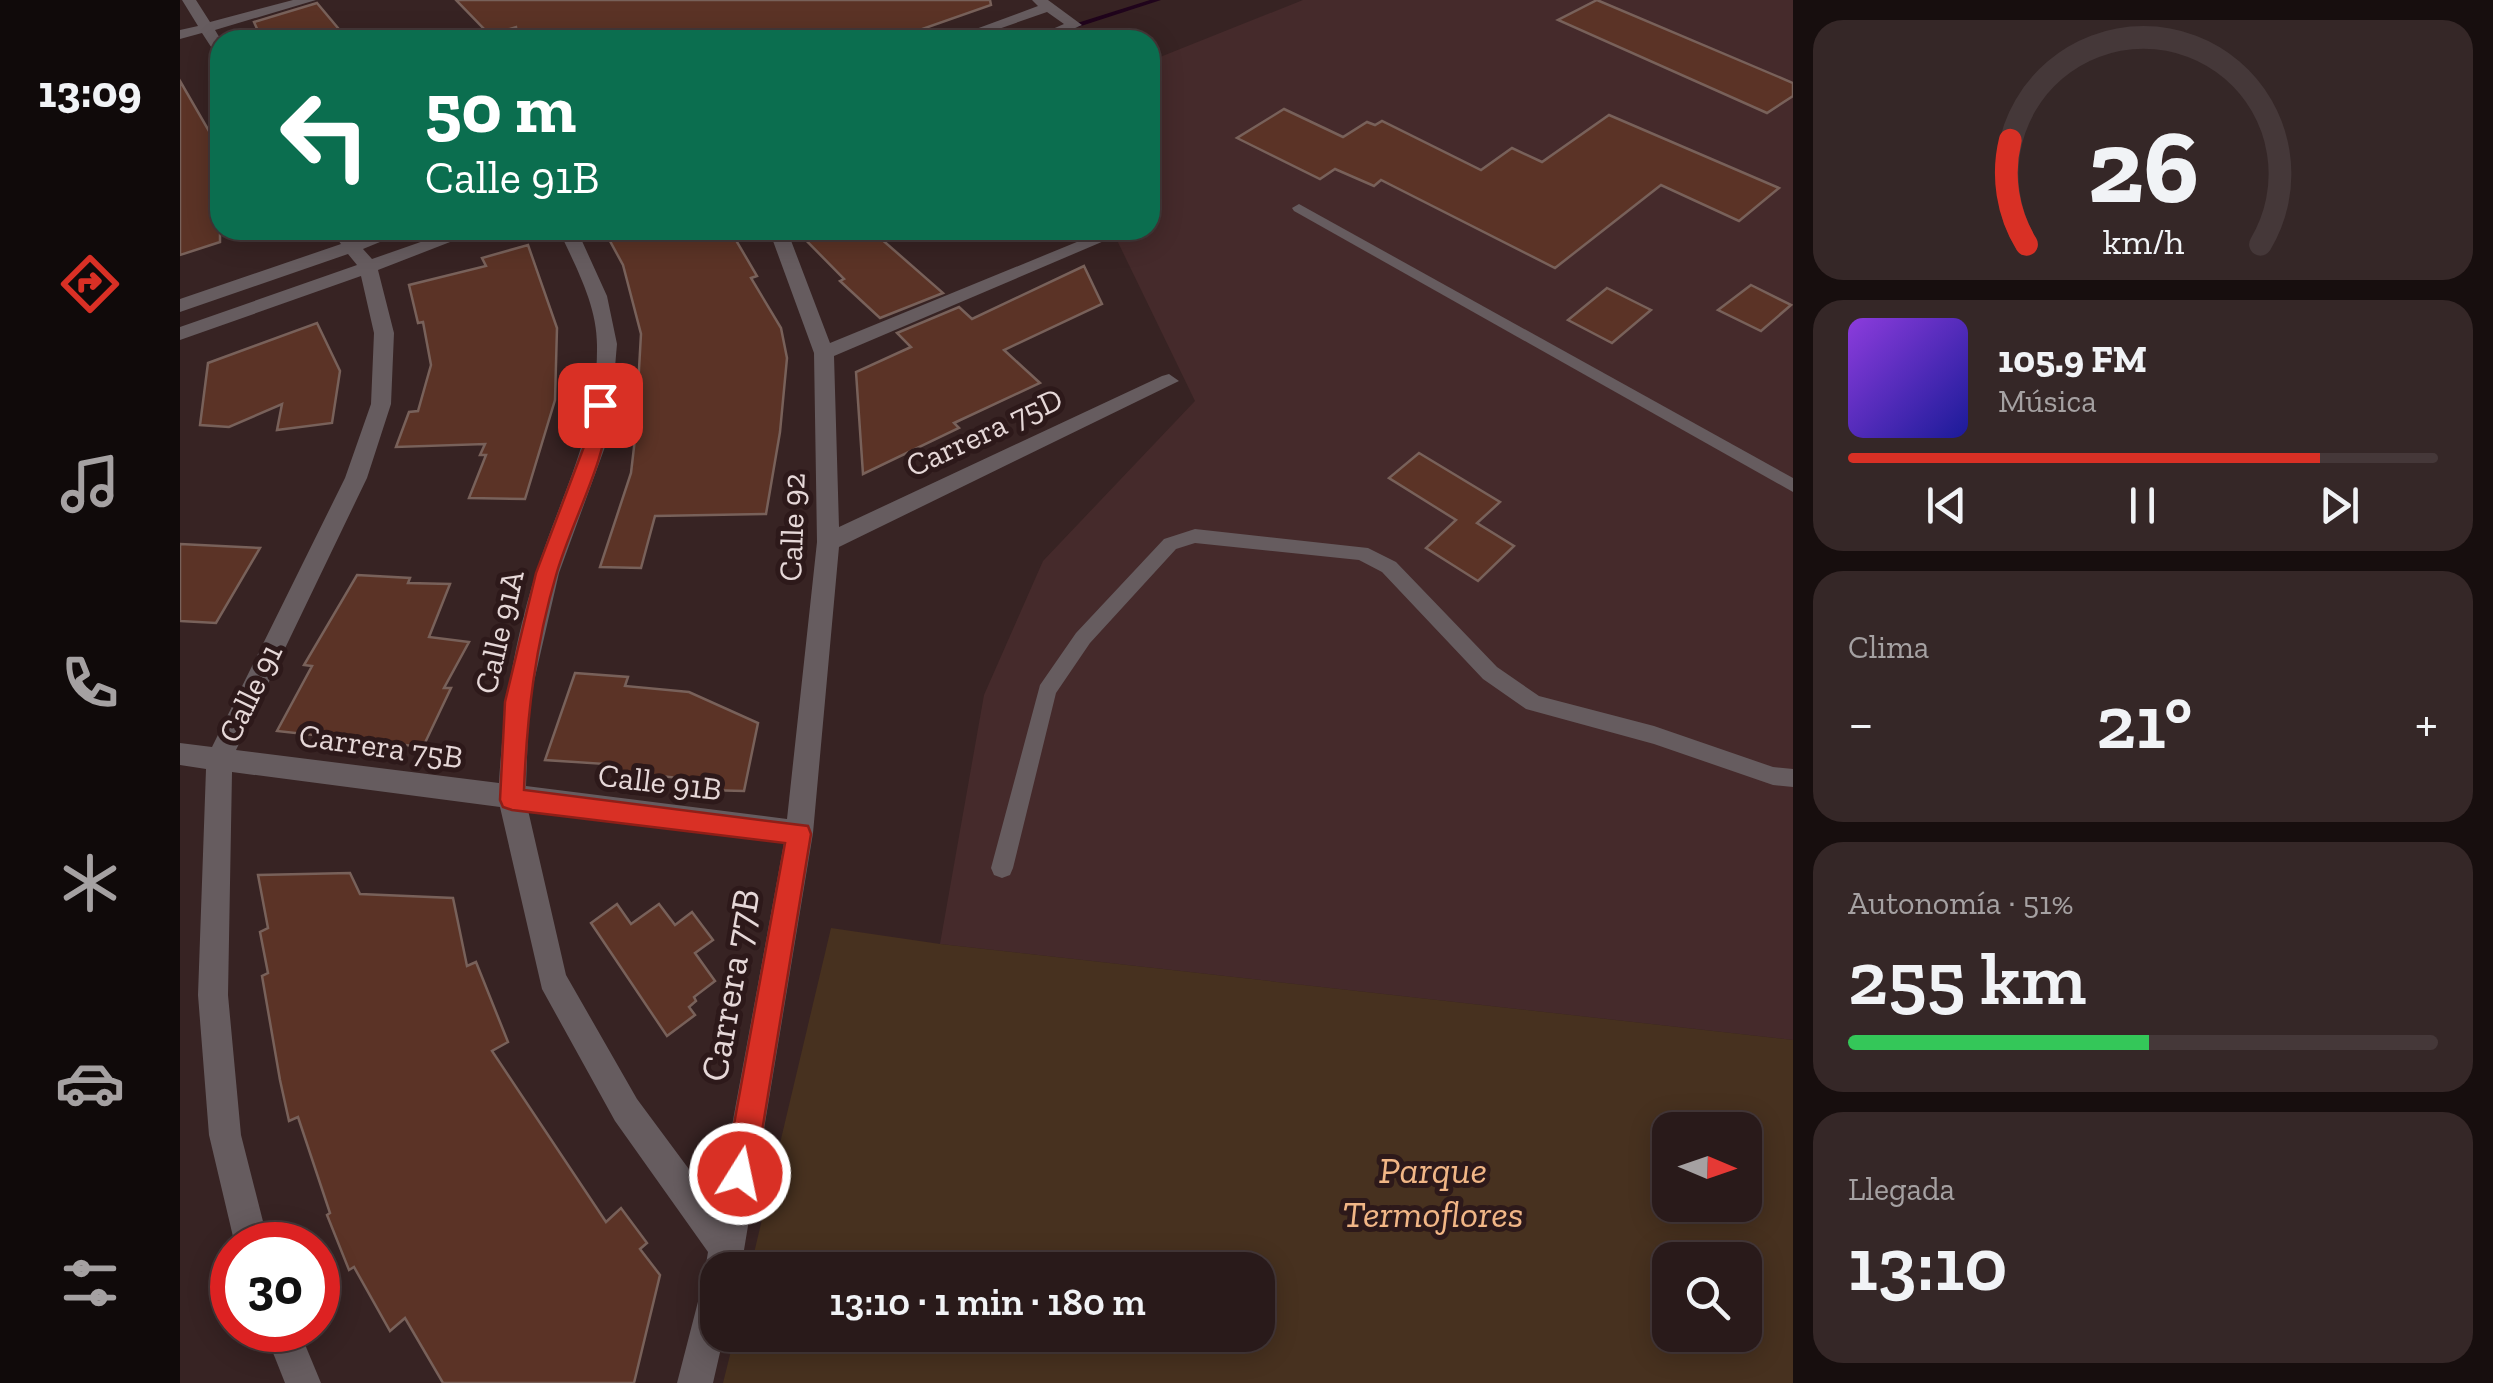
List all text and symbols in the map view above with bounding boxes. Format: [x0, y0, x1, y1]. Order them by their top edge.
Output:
text: 13:09 [38, 65, 142, 119]
text: 50 m [425, 66, 576, 150]
icon: left [260, 70, 390, 200]
text: 26 [2087, 104, 2199, 229]
text: Calle 91B [425, 151, 600, 205]
text: km/h [2102, 220, 2184, 263]
icon: directions [55, 249, 125, 319]
text: 105.9 FM [1998, 336, 2147, 382]
pin [558, 363, 643, 448]
icon: arrive [573, 378, 628, 433]
street label: Carrera 75D [900, 379, 1068, 485]
text: Música [1998, 382, 2097, 420]
icon: music [55, 449, 125, 519]
street label: Calle 92 [771, 472, 813, 582]
icon: previous [1919, 478, 1974, 533]
icon: pause [2115, 478, 2170, 533]
icon: next [2312, 478, 2367, 533]
street label: Calle 91A [466, 566, 532, 697]
text: Clima [1848, 628, 1929, 666]
street label: Calle 91 [210, 638, 290, 748]
icon: phone [55, 648, 125, 718]
text: 21° [2096, 677, 2192, 767]
text: − [1848, 690, 1874, 756]
text: + [2415, 690, 2438, 756]
street label: Carrera 75B [297, 716, 465, 776]
street label: Calle 91B [596, 756, 724, 808]
icon: climate [55, 848, 125, 918]
text: Autonomía · 51% [1848, 884, 2073, 922]
street label: Carrera 77B [690, 885, 770, 1085]
text: 255 km [1848, 933, 2086, 1023]
icon: car [55, 1048, 125, 1118]
north arrow [1652, 1112, 1762, 1222]
map controls [1652, 1112, 1762, 1352]
position arrow [688, 1122, 792, 1226]
park label: Parque Termoflores [1342, 1147, 1524, 1237]
text: Llegada [1848, 1170, 1955, 1208]
text: 13:10 [1848, 1219, 2007, 1309]
speed limit sign: 30 [210, 1222, 340, 1352]
button: search [1652, 1242, 1762, 1352]
icon: filters [55, 1248, 125, 1318]
text: 13:10 · 1 min · 180 m [829, 1279, 1146, 1325]

